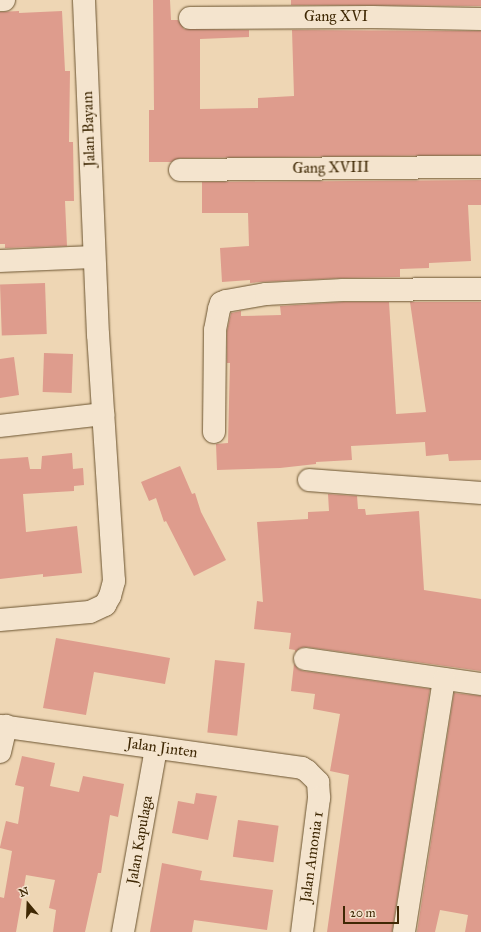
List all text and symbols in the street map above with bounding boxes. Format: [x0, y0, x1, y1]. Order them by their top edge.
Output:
street label: Gang XVI [304, 8, 368, 26]
street label: Jalan Bayam [79, 91, 99, 167]
street label: Gang XVIII [292, 158, 370, 178]
street label: Jalan Jinten [125, 734, 199, 762]
street label: Jalan Kapulaga [123, 794, 157, 886]
street label: Jalan Amonia 1 [297, 810, 327, 904]
north arrow [8, 884, 48, 924]
text: N [17, 885, 30, 900]
scale bar [345, 898, 401, 924]
text: 20 m [350, 906, 376, 920]

